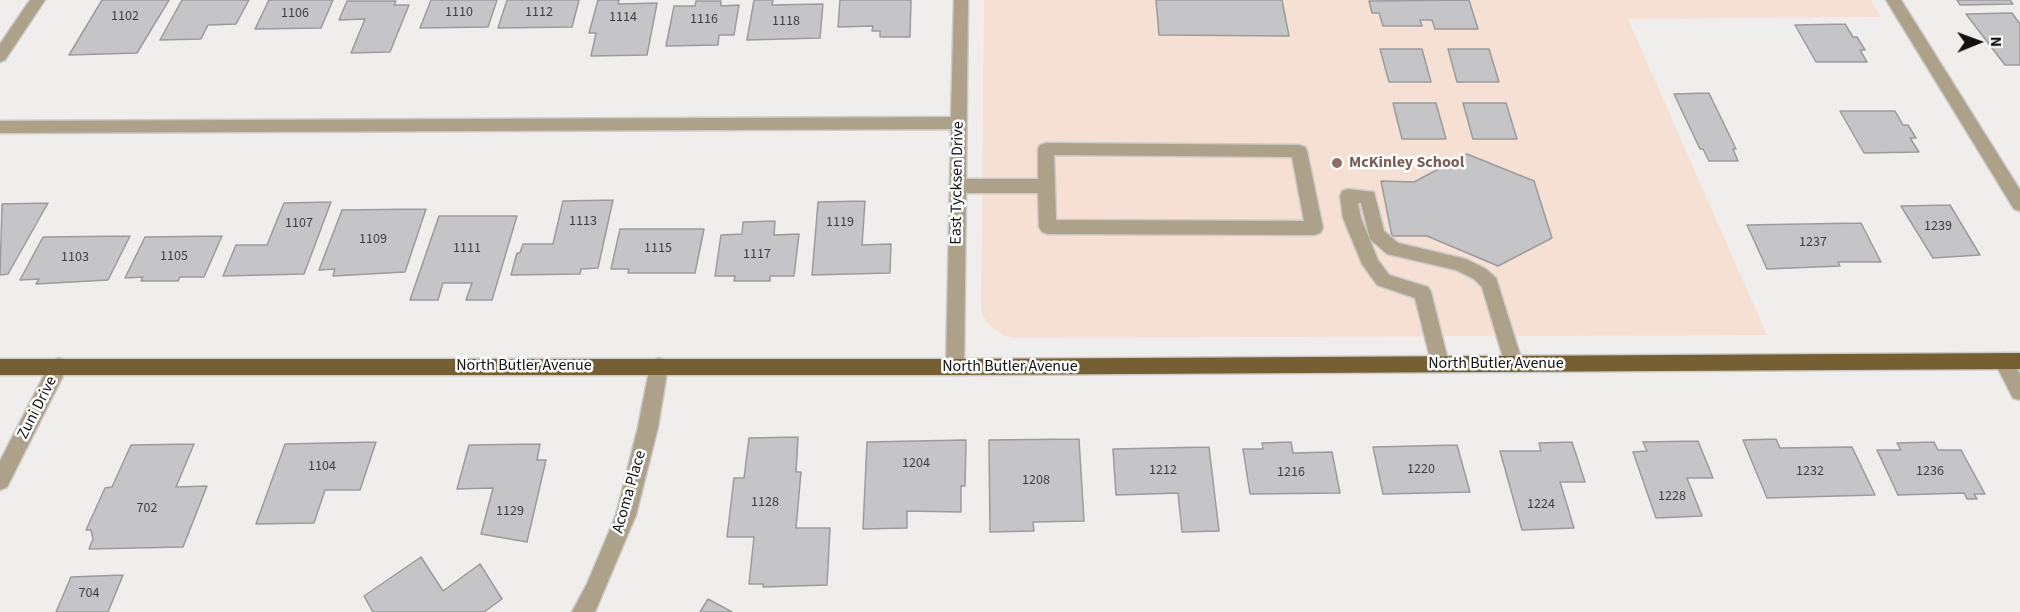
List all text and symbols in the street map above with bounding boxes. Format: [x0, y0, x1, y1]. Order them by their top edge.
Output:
house number: 1110 [445, 5, 473, 21]
house number: 1112 [525, 5, 553, 21]
house number: 1106 [281, 6, 309, 22]
house number: 1102 [111, 9, 139, 25]
house number: 1114 [609, 10, 637, 26]
house number: 1116 [690, 12, 718, 28]
north arrow [1948, 12, 2008, 72]
house number: 1118 [772, 14, 800, 30]
text: N [1985, 36, 2007, 47]
street label: East Tycksen Drive [947, 121, 969, 245]
place label: McKinley School [1349, 153, 1464, 173]
marker: McKinley School [1330, 156, 1344, 170]
house number: 1113 [569, 214, 597, 230]
house number: 1119 [826, 215, 854, 231]
house number: 1107 [285, 216, 313, 232]
house number: 1239 [1924, 219, 1952, 235]
house number: 1109 [359, 232, 387, 248]
house number: 1237 [1799, 235, 1827, 251]
house number: 1111 [453, 241, 481, 257]
house number: 1115 [644, 241, 672, 257]
house number: 1117 [743, 247, 771, 263]
house number: 1105 [160, 249, 188, 265]
house number: 1103 [61, 250, 89, 266]
street label: North Butler Avenue [1428, 354, 1564, 374]
street label: North Butler Avenue [456, 356, 592, 376]
street label: North Butler Avenue [942, 357, 1078, 377]
street label: Zuni Drive [14, 374, 62, 442]
street label: Acoma Place [609, 449, 651, 535]
house number: 1204 [902, 456, 930, 472]
house number: 1104 [308, 459, 336, 475]
house number: 1220 [1407, 462, 1435, 478]
house number: 1212 [1149, 463, 1177, 479]
house number: 1232 [1796, 464, 1824, 480]
house number: 1236 [1916, 464, 1944, 480]
house number: 1216 [1277, 465, 1305, 481]
house number: 1208 [1022, 473, 1050, 489]
house number: 1228 [1658, 489, 1686, 505]
house number: 1128 [751, 495, 779, 511]
house number: 1224 [1527, 497, 1555, 513]
house number: 702 [137, 501, 157, 517]
house number: 1129 [496, 504, 524, 520]
house number: 704 [79, 586, 99, 602]

